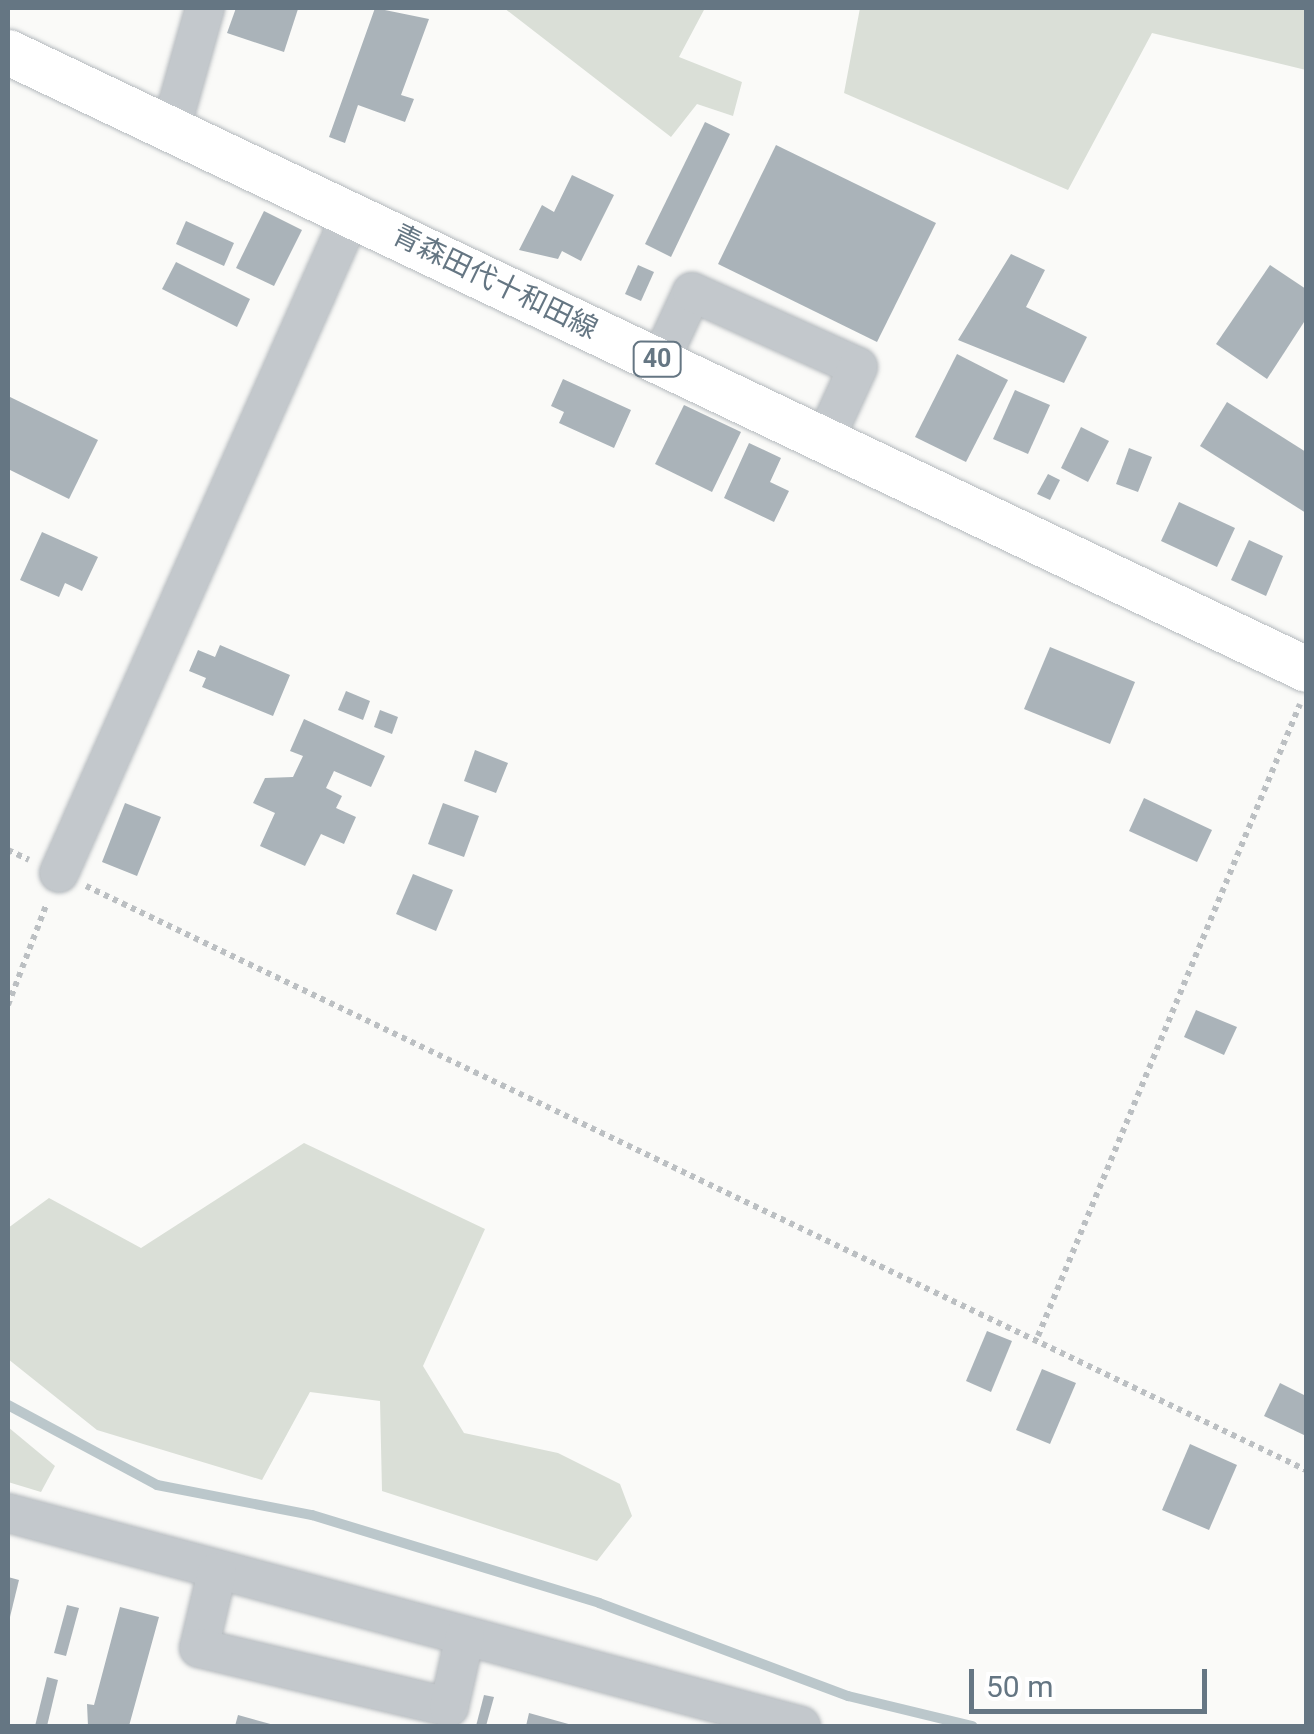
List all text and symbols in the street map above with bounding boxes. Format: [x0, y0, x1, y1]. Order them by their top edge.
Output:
street label: 青森田代十和田線 [387, 218, 603, 346]
road number: 40 [632, 339, 682, 379]
scale bar [974, 1649, 1212, 1711]
text: 50 m [986, 1669, 1053, 1704]

